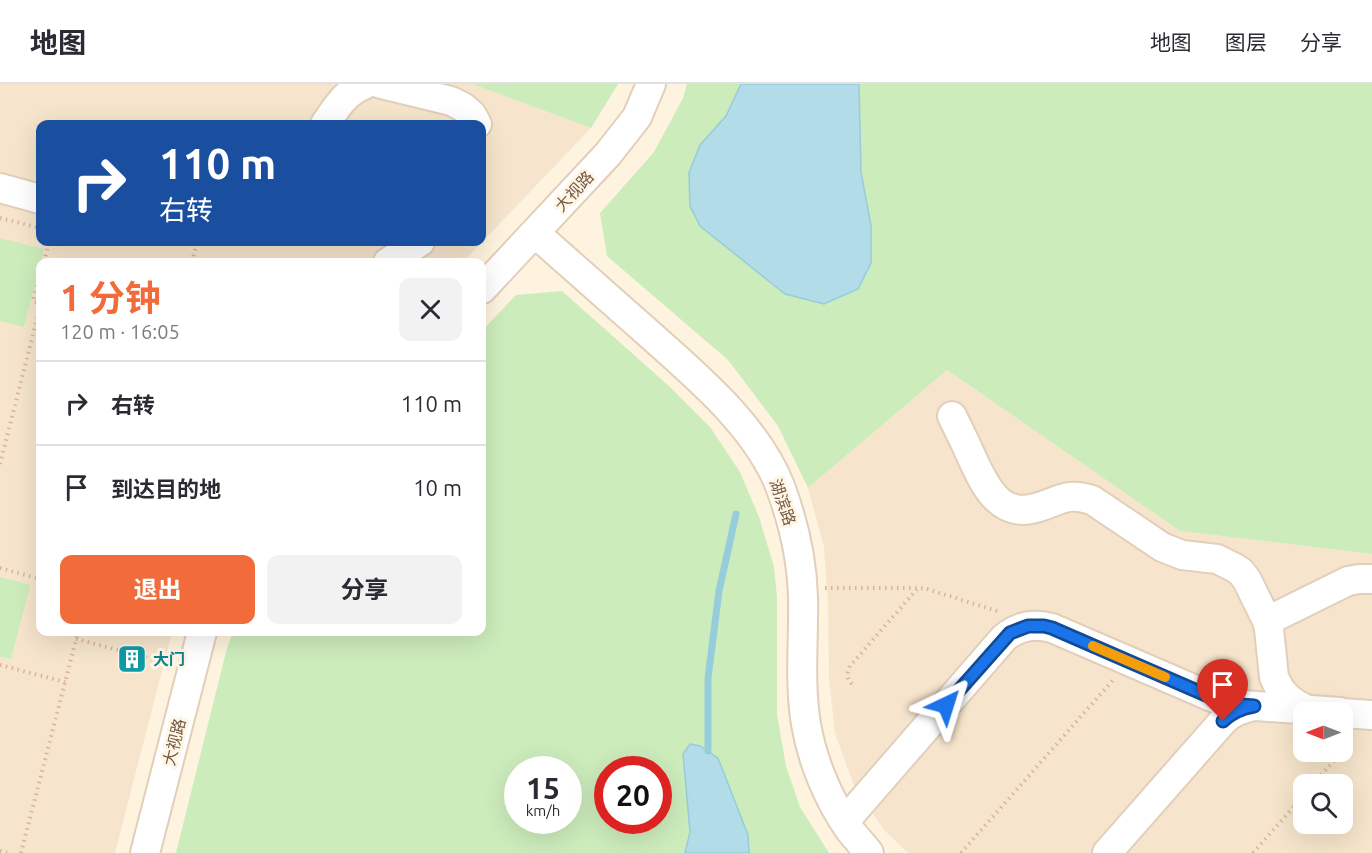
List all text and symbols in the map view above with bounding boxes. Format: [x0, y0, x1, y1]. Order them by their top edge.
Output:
text: 地图 [30, 27, 86, 58]
text: 地图 [1150, 30, 1192, 54]
text: 图层 [1225, 30, 1267, 54]
text: 分享 [1300, 30, 1342, 54]
text: 110 m [159, 140, 276, 187]
icon: right [60, 144, 138, 222]
street label: 大视路 [551, 167, 597, 215]
text: 右转 [159, 195, 213, 225]
text: 1 分钟 [60, 277, 161, 318]
button: close [399, 278, 462, 341]
text: 120 m · 16:05 [60, 320, 180, 343]
icon: right [60, 387, 93, 420]
text: 110 m [401, 391, 462, 416]
text: 右转 [111, 392, 155, 417]
icon: arrive [60, 471, 93, 504]
text: 10 m [413, 475, 462, 500]
text: 到达目的地 [111, 476, 221, 501]
street label: 湖滨路 [767, 476, 799, 528]
button: 退出 [60, 555, 255, 624]
button: 分享 [267, 555, 462, 624]
building icon: 大门 [116, 643, 148, 675]
place label: 大门 [153, 650, 185, 668]
pin [1197, 659, 1248, 721]
icon: arrive [1206, 668, 1239, 701]
position arrow [914, 673, 978, 737]
north arrow [1293, 702, 1353, 762]
map controls [1293, 702, 1353, 834]
street label: 大视路 [159, 717, 189, 767]
speed limit sign: 20 [594, 756, 672, 834]
text: 15 [526, 771, 560, 805]
button: search [1293, 774, 1353, 834]
text: km/h [526, 802, 560, 819]

